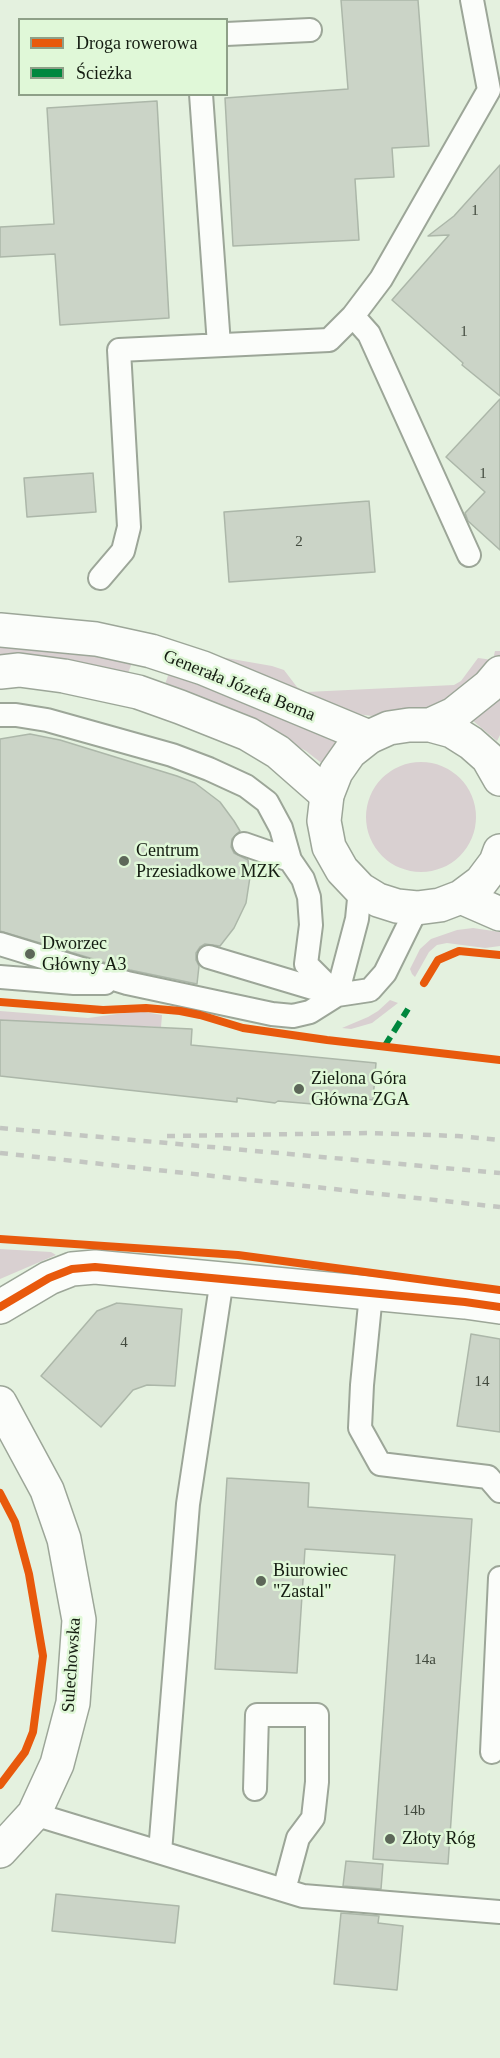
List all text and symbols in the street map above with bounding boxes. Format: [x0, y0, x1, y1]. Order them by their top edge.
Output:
legend [18, 18, 228, 96]
text: Droga rowerowa [76, 33, 197, 53]
text: Ścieżka [76, 63, 132, 83]
house number: 1 [471, 202, 479, 220]
house number: 1 [460, 323, 468, 341]
house number: 1 [479, 465, 487, 483]
house number: 2 [295, 533, 303, 551]
street label: Generała Józefa Bema [160, 646, 318, 726]
place label: Centrum Przesiadkowe MZK [136, 840, 280, 882]
marker: Centrum Przesiadkowe MZK [117, 854, 131, 868]
place label: Dworzec Główny A3 [42, 933, 126, 976]
marker: Dworzec Główny A3 [23, 947, 37, 961]
place label: Zielona Góra Główna ZGA [311, 1068, 409, 1110]
marker: Zielona Góra Główna ZGA [292, 1082, 306, 1096]
house number: 4 [120, 1334, 128, 1352]
house number: 14 [474, 1373, 490, 1391]
place label: Biurowiec "Zastal" [273, 1560, 348, 1602]
marker: Biurowiec "Zastal" [254, 1574, 268, 1588]
street label: Sulechowska [58, 1617, 86, 1713]
house number: 14a [414, 1651, 436, 1669]
house number: 14b [403, 1802, 425, 1820]
place label: Złoty Róg [402, 1828, 476, 1850]
marker: Złoty Róg [383, 1832, 397, 1846]

